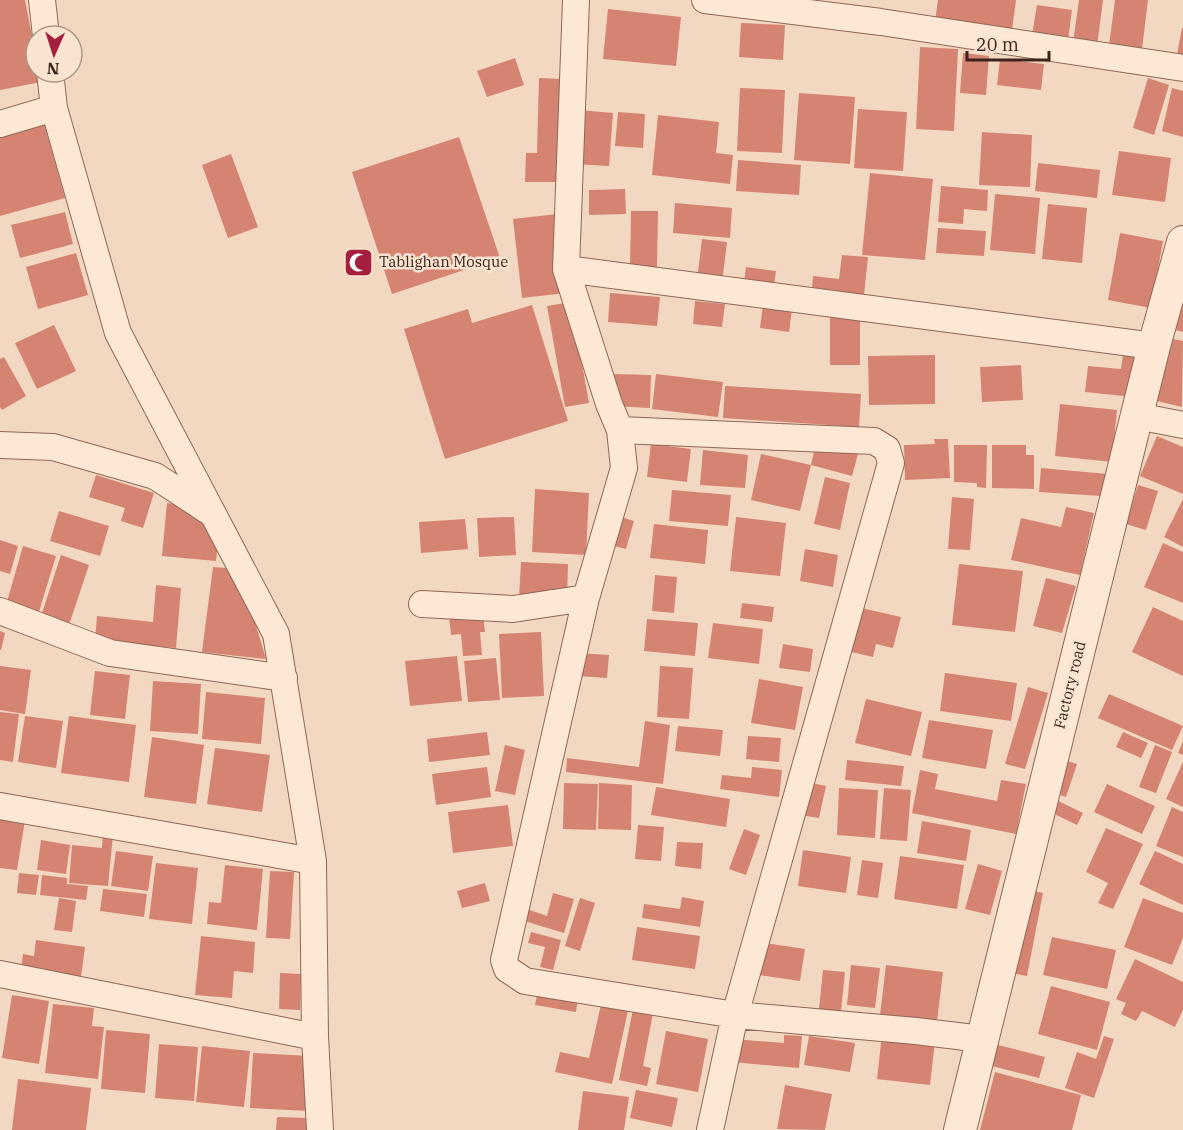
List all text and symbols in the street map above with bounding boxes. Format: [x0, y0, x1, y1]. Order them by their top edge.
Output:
north arrow [24, 24, 84, 84]
scale bar [967, 24, 1050, 62]
text: 20 m [976, 33, 1019, 56]
text: N [46, 59, 60, 79]
mosque icon: Tablighan Mosque [342, 246, 374, 278]
place label: Tablighan Mosque [379, 252, 508, 271]
street label: Factory road [1049, 639, 1090, 731]

